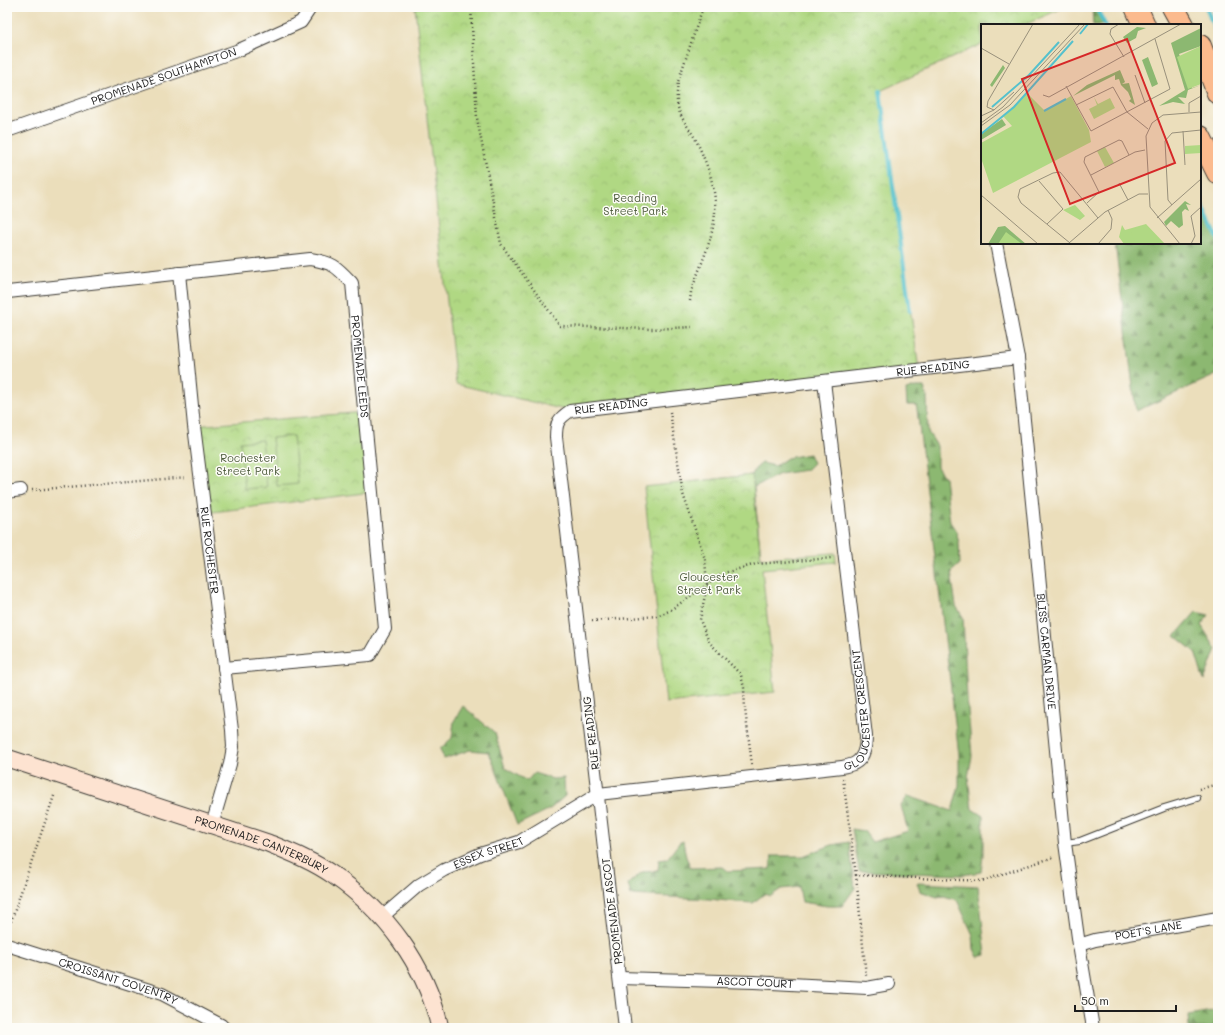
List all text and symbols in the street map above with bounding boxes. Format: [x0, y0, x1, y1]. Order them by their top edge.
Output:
inset map [981, 24, 1201, 244]
street label: PROMENADE SOUTHAMPTON [89, 43, 238, 108]
park label: Reading Street Park [603, 190, 667, 218]
street label: PROMENADE LEEDS [348, 314, 373, 418]
street label: RUE READING [895, 356, 971, 379]
street label: RUE READING [574, 394, 649, 417]
park label: Rochester Street Park [216, 450, 280, 478]
street label: RUE ROCHESTER [197, 506, 223, 595]
park label: Gloucester Street Park [677, 569, 741, 597]
street label: BLISS CARMAN DRIVE [1034, 593, 1060, 710]
street label: GLOUCESTER CRESCENT [842, 648, 873, 773]
street label: RUE READING [579, 696, 602, 771]
street label: PROMENADE CANTERBURY [193, 812, 331, 877]
street label: ESSEX STREET [451, 833, 527, 872]
street label: PROMENADE ASCOT [598, 857, 625, 965]
street label: POET'S LANE [1114, 917, 1183, 943]
street label: CROISSANT COVENTRY [57, 954, 181, 1008]
street label: ASCOT COURT [716, 973, 794, 991]
scale bar [1075, 987, 1176, 1013]
text: 50 m [1081, 992, 1109, 1008]

